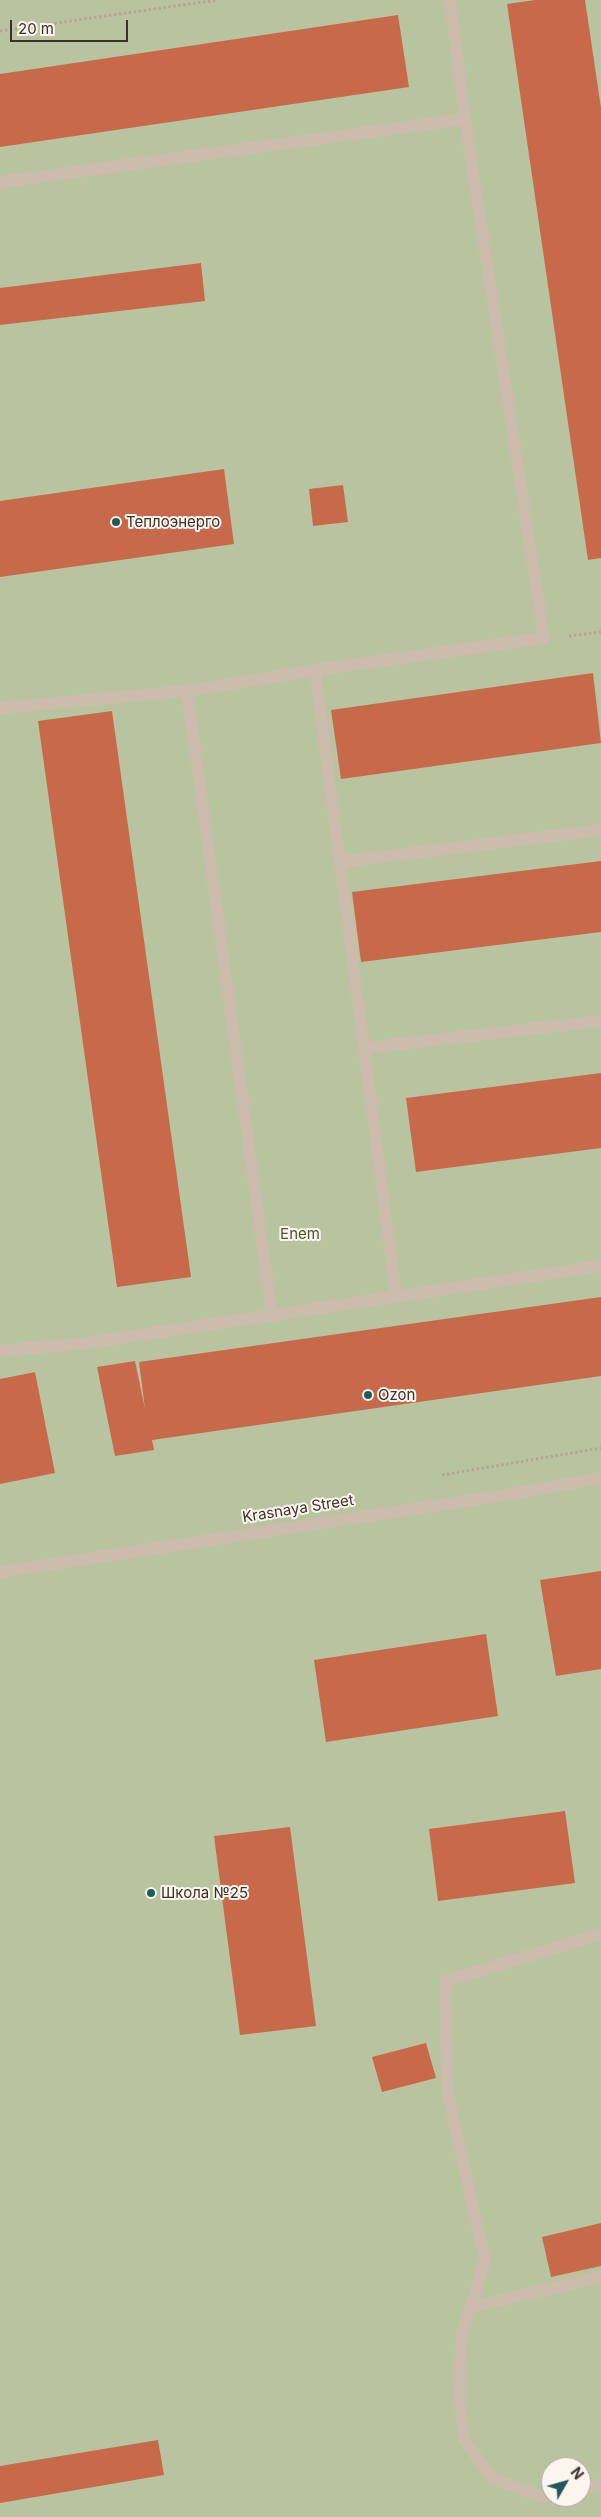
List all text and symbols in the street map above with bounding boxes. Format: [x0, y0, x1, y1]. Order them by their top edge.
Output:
scale bar [12, 10, 130, 42]
text: 20 m [18, 19, 54, 38]
place label: Теплоэнерго [126, 513, 220, 531]
marker: Теплоэнерго [110, 516, 122, 528]
park label: Enem [280, 1225, 320, 1243]
place label: Ozon [378, 1386, 415, 1404]
marker: Ozon [362, 1389, 374, 1401]
street label: Krasnaya Street [241, 1491, 355, 1527]
place label: Школа №25 [161, 1884, 248, 1902]
marker: Школа №25 [145, 1887, 157, 1899]
north arrow [541, 2457, 591, 2507]
text: N [567, 2464, 587, 2483]

